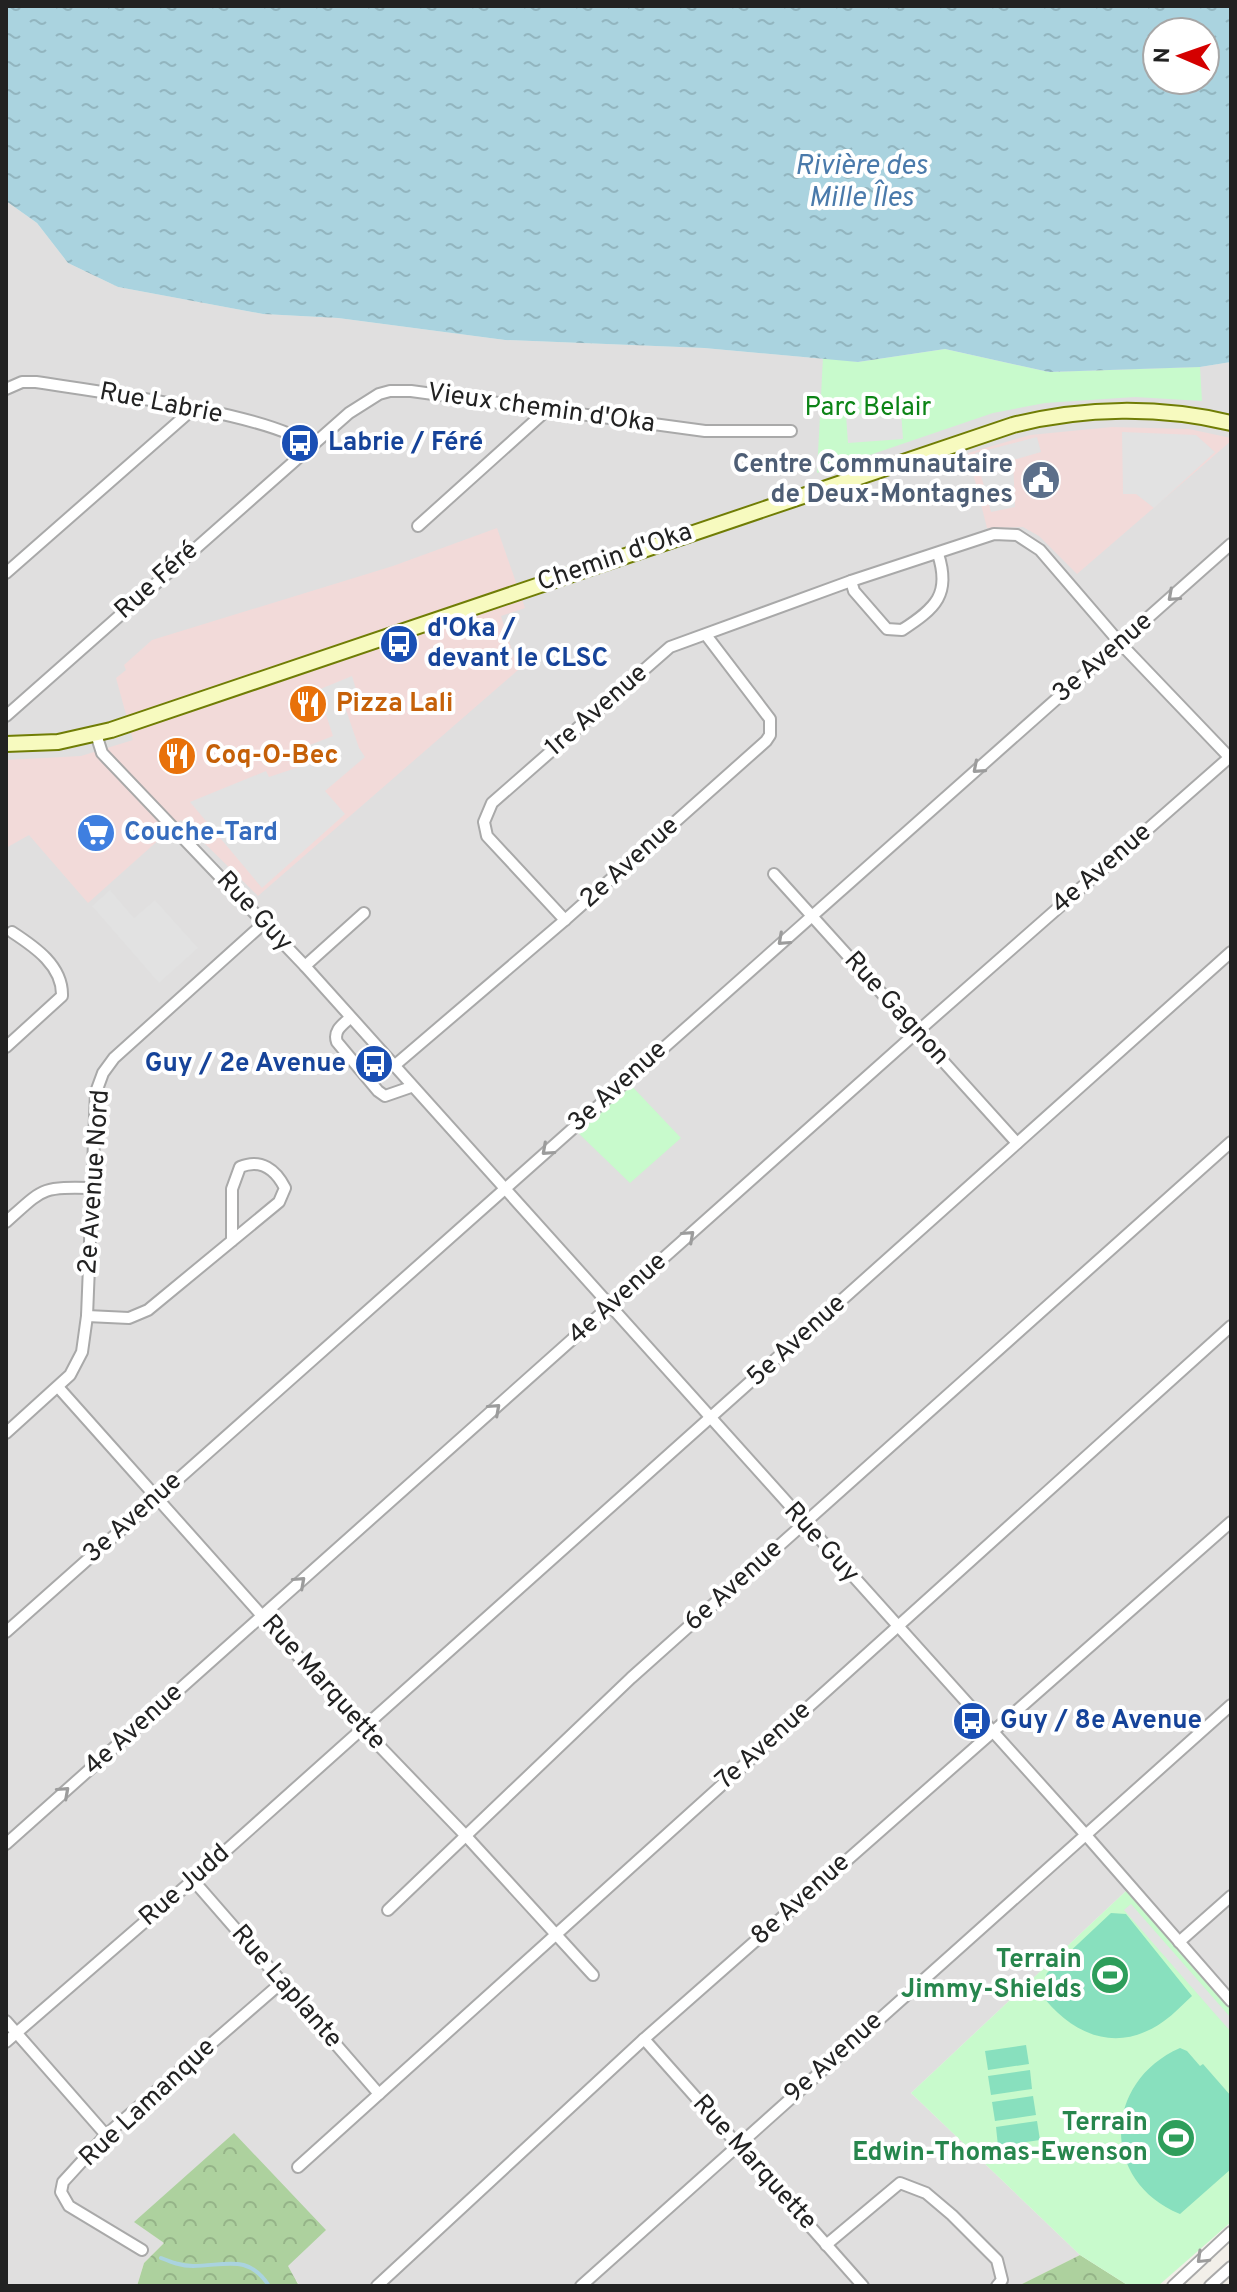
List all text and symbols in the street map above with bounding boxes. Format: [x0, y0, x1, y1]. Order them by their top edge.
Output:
north arrow [1141, 16, 1221, 96]
text: N [1150, 47, 1177, 64]
water label: Rivière des Mille Îles [795, 149, 928, 217]
street label: Rue Labrie [97, 376, 225, 432]
street label: Vieux chemin d'Oka [425, 377, 657, 441]
park label: Parc Belair [805, 392, 931, 425]
bus stop icon: Labrie / Féré [279, 422, 321, 464]
place label: Labrie / Féré [328, 427, 483, 460]
place label: Centre Communautaire de Deux-Montagnes [733, 449, 1013, 512]
public building icon: Centre Communautaire de Deux-Montagnes [1020, 459, 1062, 501]
street label: Chemin d'Oka [533, 516, 697, 600]
street label: Rue Féré [108, 535, 206, 627]
one-way arrow [1167, 586, 1182, 601]
street label: 3e Avenue [1046, 606, 1160, 710]
place label: d'Oka / devant le CLSC [427, 613, 608, 676]
bus stop icon: d'Oka / devant le CLSC [378, 623, 420, 665]
street label: 1re Avenue [539, 658, 655, 764]
restaurant icon: Pizza Lali [287, 683, 329, 725]
place label: Pizza Lali [336, 688, 453, 721]
restaurant icon: Coq-O-Bec [156, 735, 198, 777]
place label: Coq-O-Bec [205, 740, 339, 773]
one-way arrow [972, 758, 987, 773]
street label: 2e Avenue [574, 810, 686, 916]
supermarket icon: Couche-Tard [75, 812, 117, 854]
street label: 4e Avenue [1045, 816, 1159, 922]
place label: Couche-Tard [124, 817, 278, 850]
street label: Rue Guy [208, 865, 300, 959]
one-way arrow [777, 930, 792, 945]
street label: Rue Gagnon [836, 945, 956, 1073]
street label: 3e Avenue [562, 1034, 674, 1140]
bus stop icon: Guy / 2e Avenue [353, 1043, 395, 1085]
place label: Guy / 2e Avenue [145, 1048, 346, 1081]
street label: 2e Avenue Nord [72, 1089, 118, 1275]
one-way arrow [541, 1140, 556, 1155]
one-way arrow [679, 1232, 694, 1246]
street label: 4e Avenue [562, 1246, 674, 1352]
street label: 5e Avenue [741, 1288, 853, 1394]
one-way arrow [485, 1405, 500, 1419]
street label: 3e Avenue [77, 1465, 189, 1571]
street label: Rue Guy [776, 1496, 866, 1590]
street label: 6e Avenue [678, 1533, 790, 1639]
one-way arrow [291, 1577, 306, 1591]
street label: Rue Marquette [254, 1608, 392, 1758]
street label: 4e Avenue [78, 1677, 190, 1783]
street label: 7e Avenue [709, 1695, 819, 1797]
bus stop icon: Guy / 8e Avenue [951, 1700, 993, 1742]
place label: Guy / 8e Avenue [1000, 1705, 1202, 1738]
one-way arrow [55, 1787, 70, 1802]
street label: Rue Judd [133, 1838, 237, 1934]
street label: 8e Avenue [745, 1847, 857, 1953]
street label: Rue Laplante [223, 1918, 349, 2056]
place label: Terrain Jimmy-Shields [901, 1944, 1082, 2007]
sports icon: Terrain Jimmy-Shields [1089, 1954, 1131, 1996]
street label: 9e Avenue [778, 2005, 890, 2111]
street label: Rue Lamanque [73, 2031, 223, 2175]
street label: Rue Marquette [685, 2088, 823, 2238]
place label: Terrain Edwin-Thomas-Ewenson [852, 2107, 1148, 2170]
sports icon: Terrain Edwin-Thomas-Ewenson [1155, 2117, 1197, 2159]
one-way arrow [1197, 2249, 1211, 2264]

